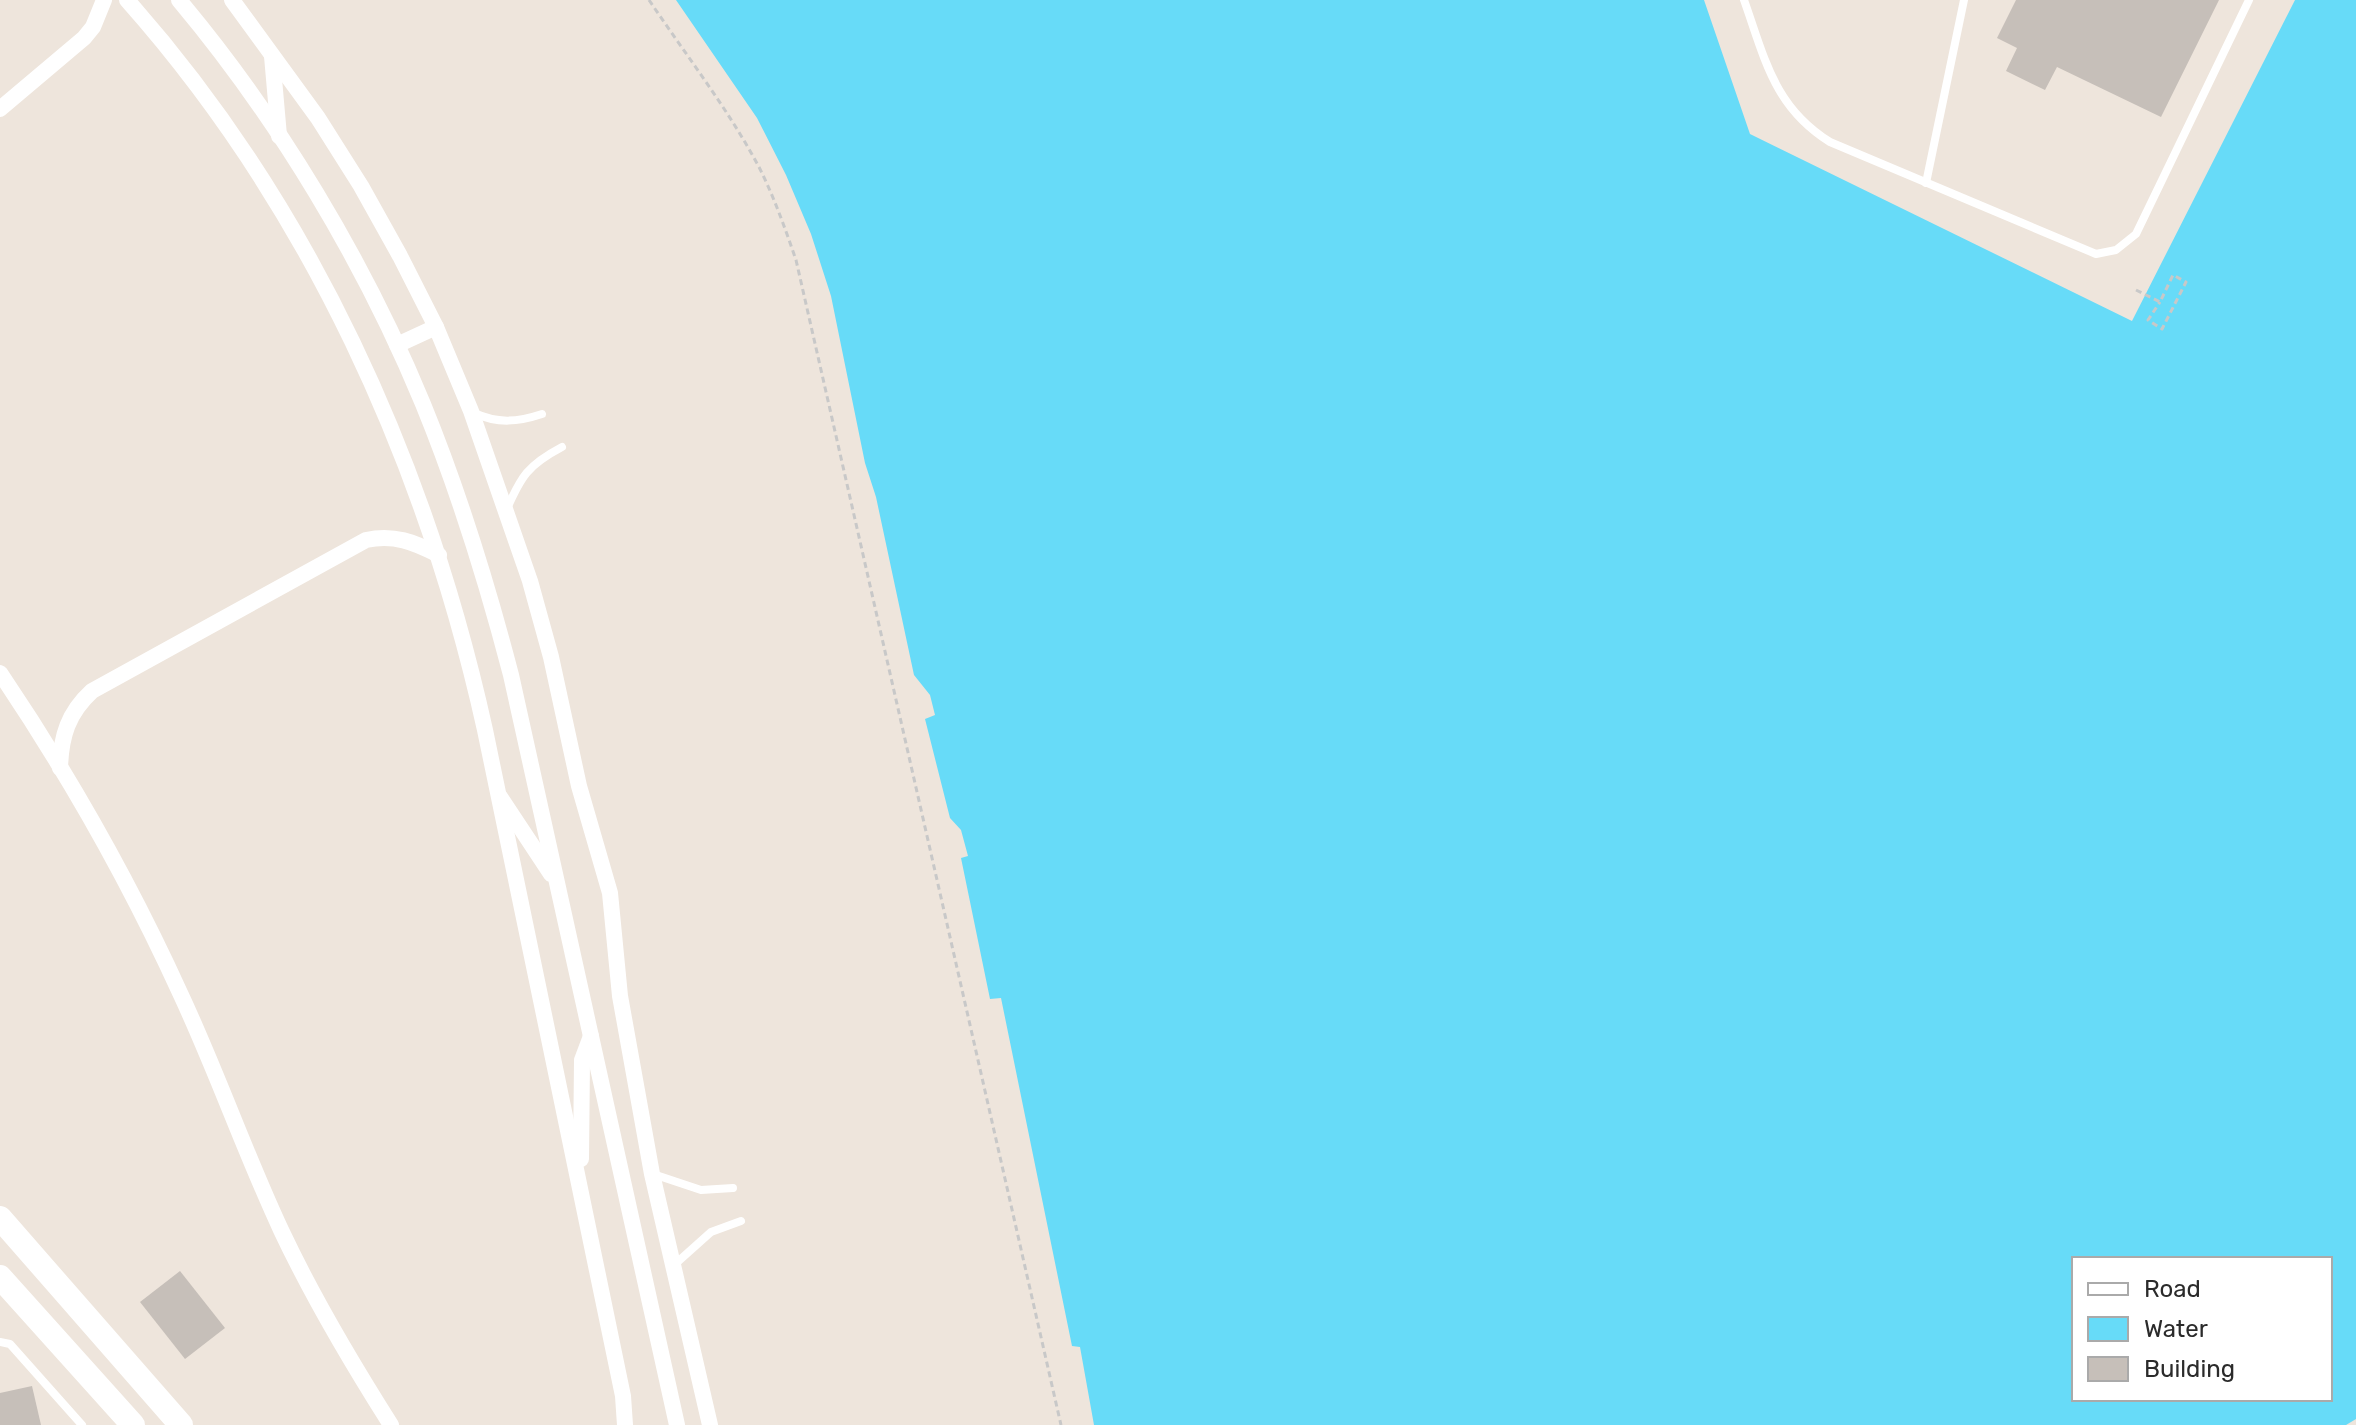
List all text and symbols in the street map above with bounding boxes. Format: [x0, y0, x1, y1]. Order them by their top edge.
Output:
legend [2072, 1257, 2332, 1401]
text: Road [2144, 1275, 2201, 1303]
text: Water [2144, 1315, 2208, 1343]
text: Building [2144, 1355, 2235, 1383]

